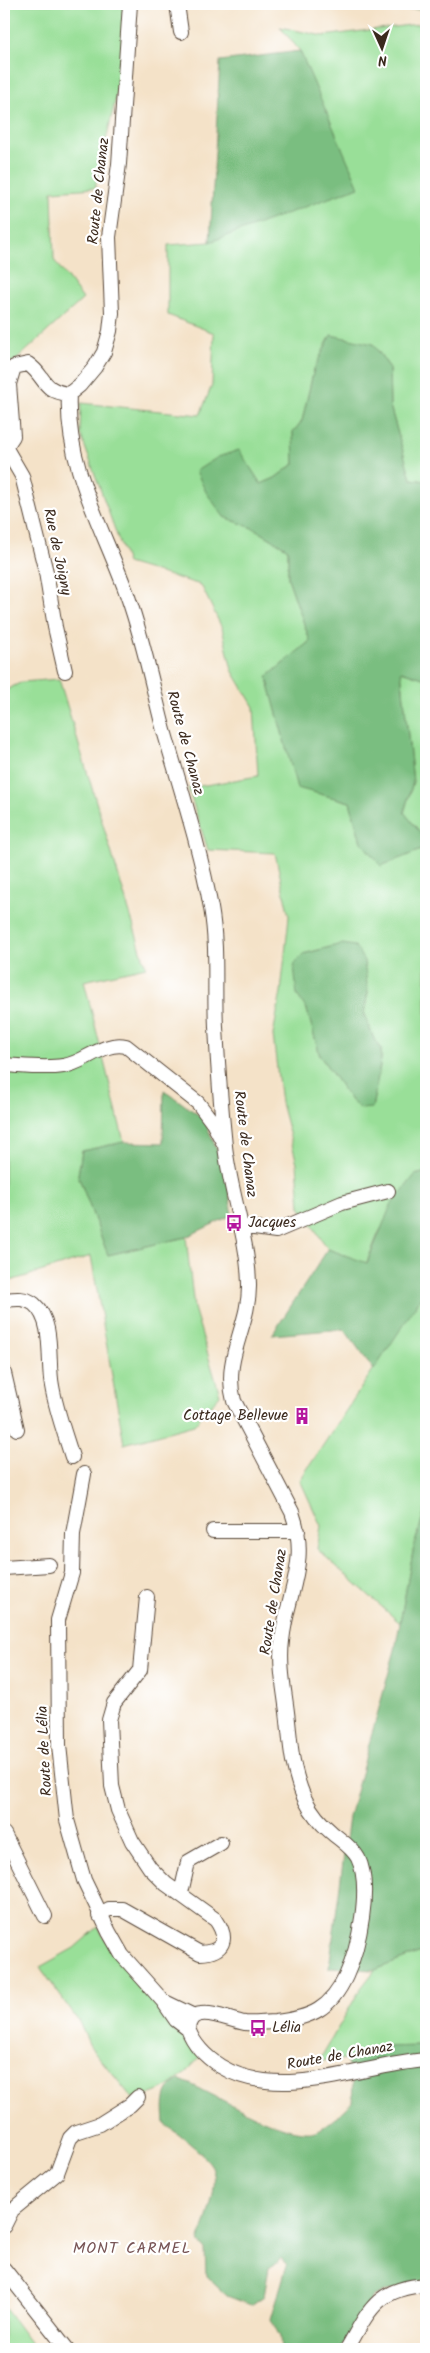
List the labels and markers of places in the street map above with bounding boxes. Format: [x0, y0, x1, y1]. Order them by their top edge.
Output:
place label: Jacques [248, 1211, 297, 1235]
bus stop icon: Jacques [224, 1213, 244, 1233]
place label: Cottage Bellevue [183, 1404, 288, 1428]
building icon: Cottage Bellevue [292, 1406, 312, 1426]
place label: Lélia [272, 2016, 301, 2040]
bus stop icon: Lélia [248, 2018, 268, 2038]

